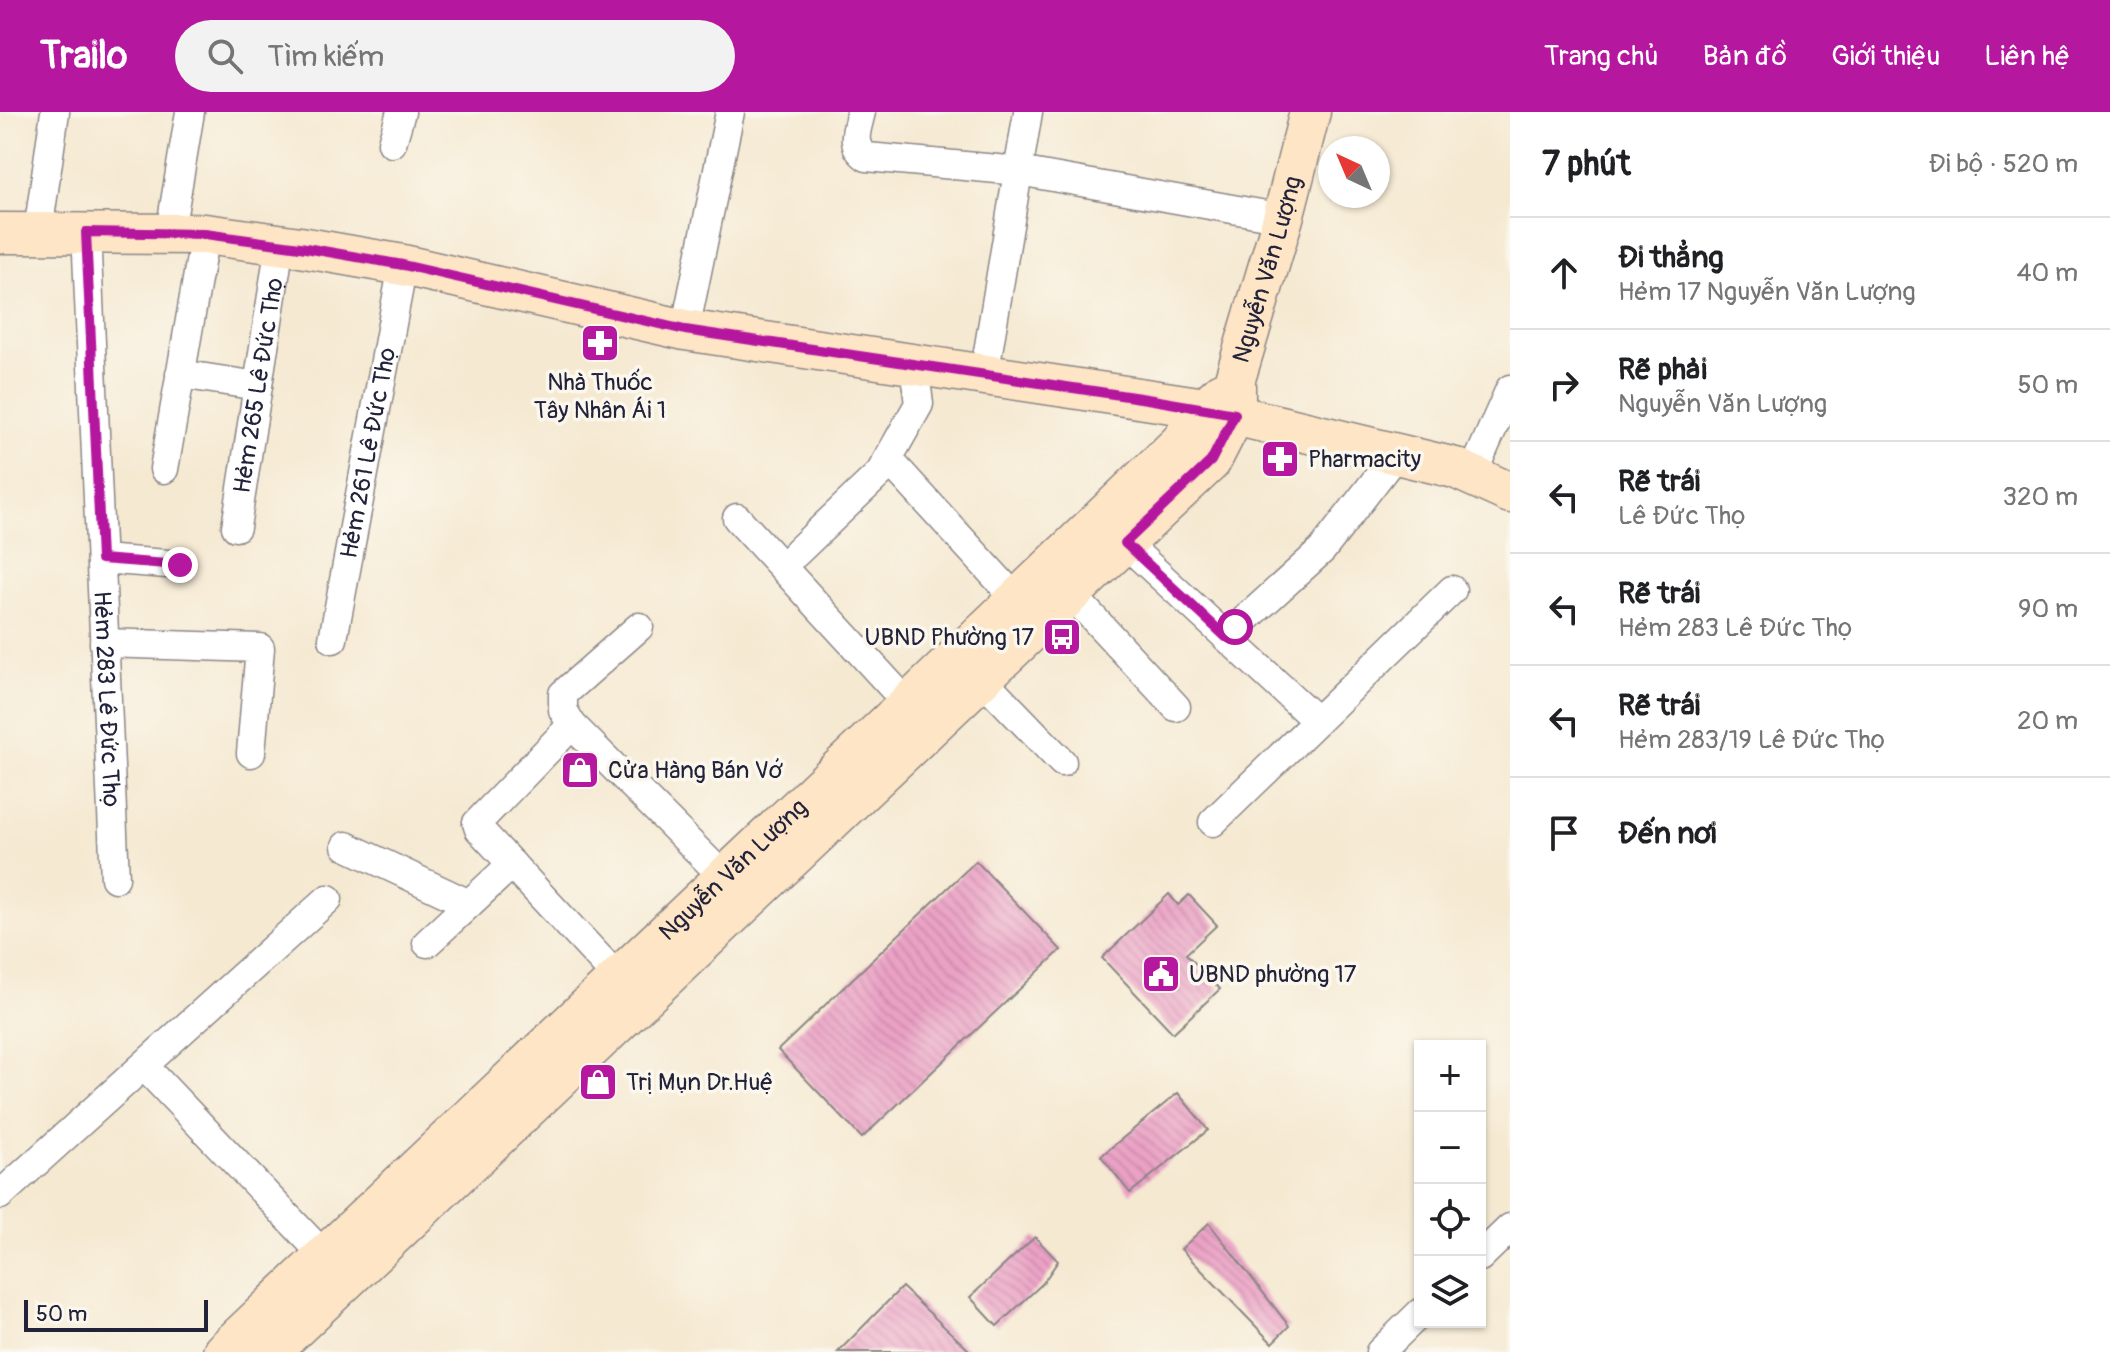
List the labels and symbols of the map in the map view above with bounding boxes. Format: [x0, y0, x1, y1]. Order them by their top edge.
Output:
north arrow [1318, 136, 1390, 208]
street label: Nguyễn Văn Lượng [1227, 173, 1308, 366]
street label: Hẻm 265 Lê Đức Thọ [227, 274, 290, 495]
pharmacy icon: Nhà Thuốc Tây Nhân Ái 1 [579, 322, 621, 364]
street label: Hẻm 261 Lê Đức Thọ [334, 344, 403, 561]
place label: Nhà Thuốc Tây Nhân Ái 1 [534, 368, 666, 425]
pharmacy icon: Pharmacity [1259, 438, 1301, 480]
place label: Pharmacity [1308, 445, 1421, 474]
route end [162, 547, 198, 583]
street label: Hẻm 283 Lê Đức Thọ [87, 590, 126, 809]
route start [1217, 609, 1253, 645]
bus stop icon: UBND Phường 17 [1041, 616, 1083, 658]
place label: UBND Phường 17 [865, 623, 1034, 652]
shop icon: Cửa Hàng Bán Vớ [559, 749, 601, 791]
place label: Cửa Hàng Bán Vớ [608, 756, 783, 785]
street label: Nguyễn Văn Lượng [653, 793, 813, 947]
public building icon: UBND phường 17 [1140, 953, 1182, 995]
place label: UBND phường 17 [1189, 960, 1357, 989]
shop icon: Trị Mụn Dr.Huệ [577, 1061, 619, 1103]
place label: Trị Mụn Dr.Huệ [626, 1068, 773, 1097]
scale bar [24, 1296, 208, 1332]

